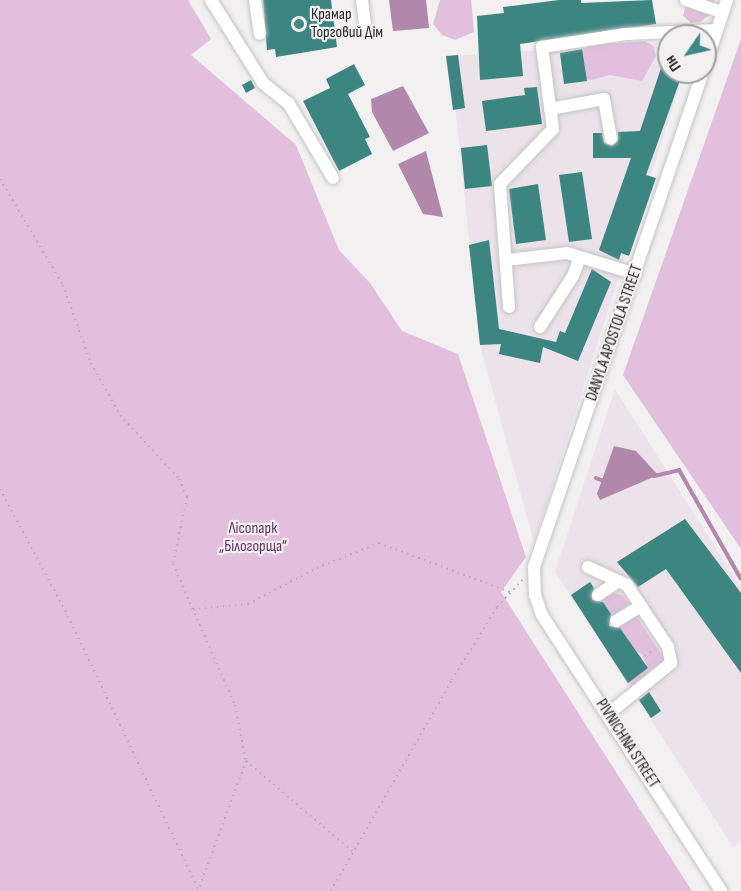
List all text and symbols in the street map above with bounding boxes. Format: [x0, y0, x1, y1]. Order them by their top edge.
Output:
place label: Крамар Торговий Дім [311, 5, 383, 43]
marker: Крамар Торговий Дім [292, 17, 306, 31]
north arrow [657, 24, 717, 84]
text: Пн [661, 52, 686, 75]
street label: DANYLA APOSTOLA STREET [583, 262, 647, 404]
park label: Лісопарк „Білогорща“ [219, 519, 287, 557]
street label: PIVNICHNA STREET [591, 696, 663, 792]

